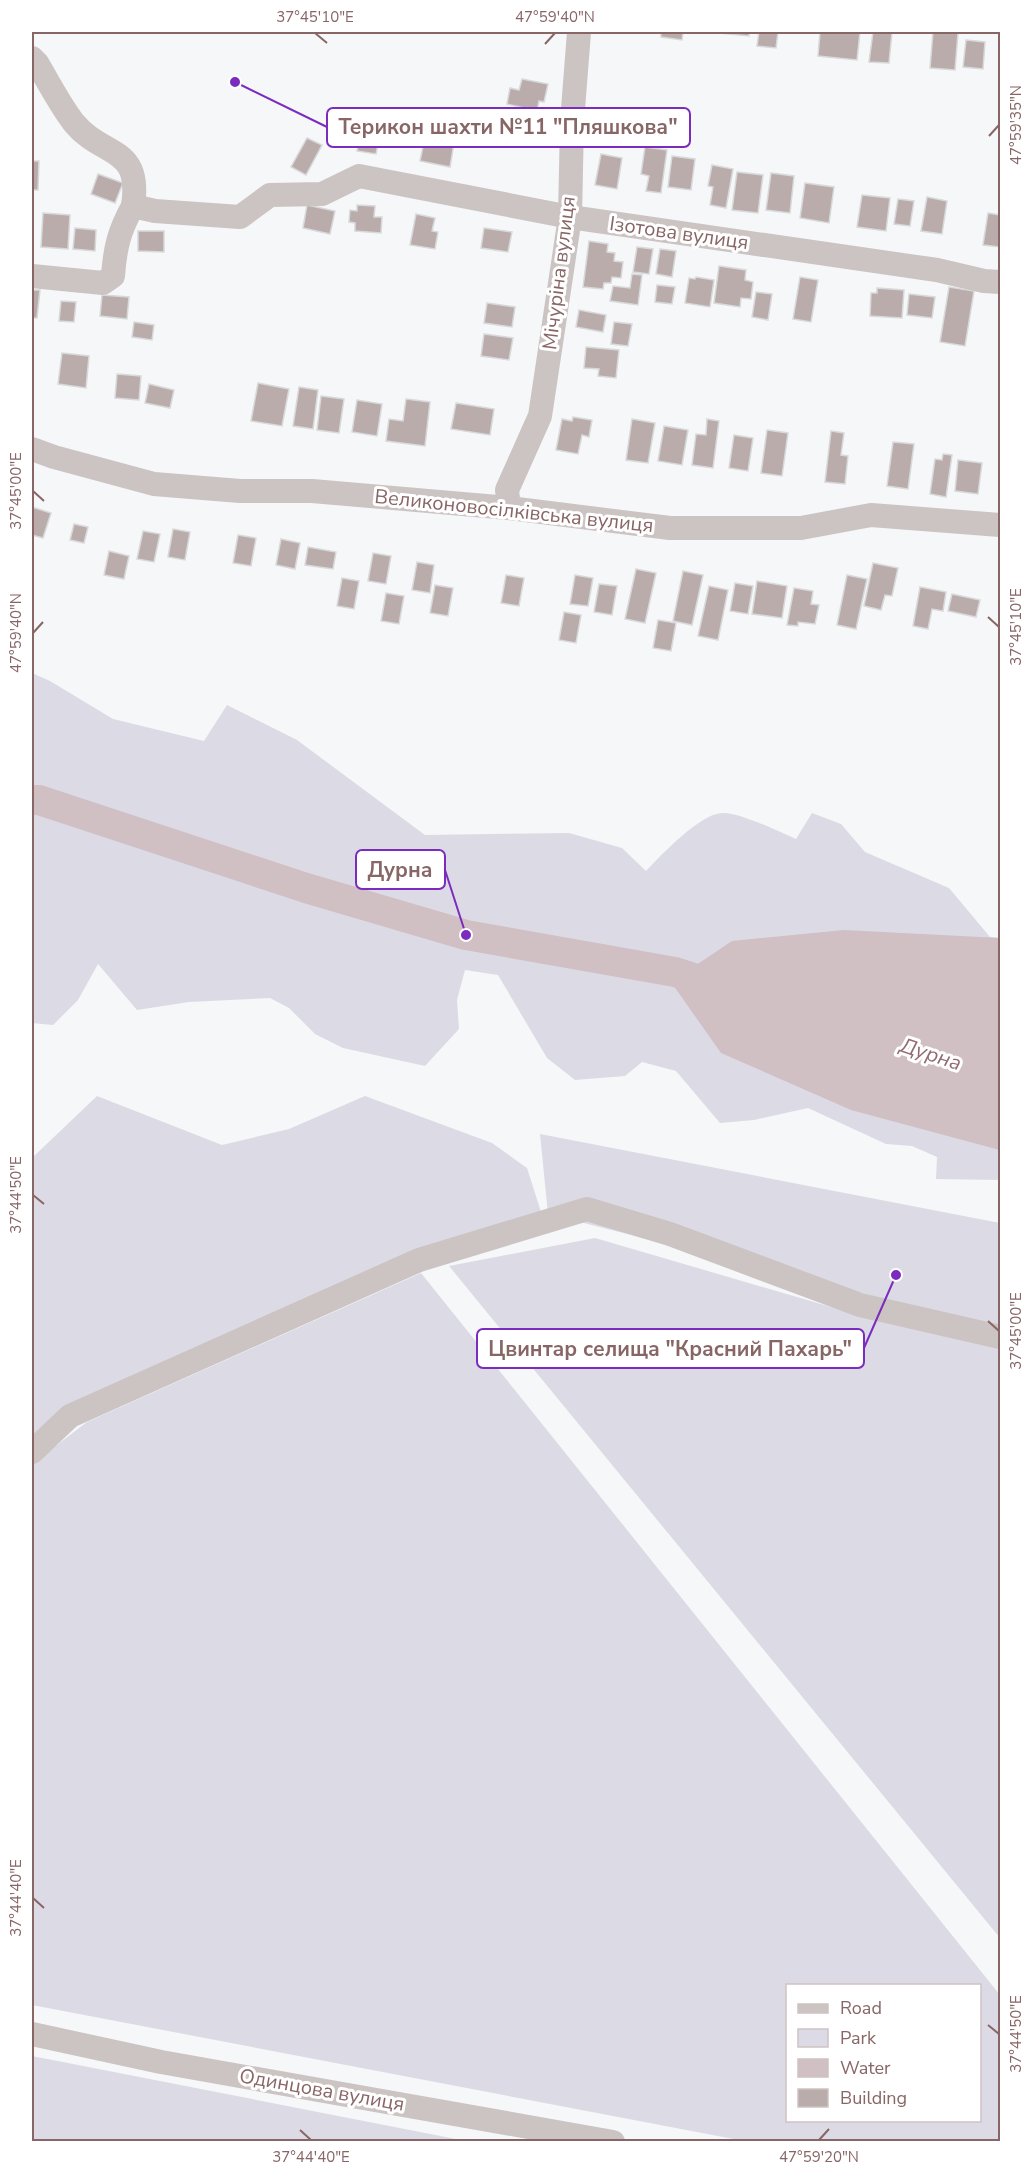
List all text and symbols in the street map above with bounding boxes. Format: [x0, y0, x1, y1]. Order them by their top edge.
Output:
text: 37°45'10"E [276, 7, 354, 27]
text: 47°59'40"N [515, 7, 595, 27]
text: 47°59'35"N [1006, 85, 1026, 165]
callout: Терикон шахти №11 "Пляшкова" [327, 108, 690, 147]
text: Терикон шахти №11 "Пляшкова" [338, 113, 678, 141]
street label: Мічуріна вулиця [536, 195, 582, 351]
street label: Ізотова вулиця [608, 210, 750, 256]
text: 37°45'00"E [6, 452, 26, 530]
street label: Великоновосілківська вулиця [373, 483, 655, 539]
text: 37°45'10"E [1006, 588, 1026, 666]
text: 47°59'40"N [6, 593, 26, 673]
callout: Дурна [356, 850, 445, 889]
text: Дурна [367, 856, 433, 884]
water label: Дурна [896, 1031, 965, 1077]
text: 37°44'50"E [6, 1156, 26, 1234]
text: 37°45'00"E [1006, 1292, 1026, 1370]
callout: Цвинтар селища "Красний Пахарь" [477, 1329, 864, 1368]
text: Цвинтар селища "Красний Пахарь" [488, 1335, 852, 1363]
text: 37°44'40"E [6, 1859, 26, 1937]
legend [786, 1984, 981, 2122]
text: 37°44'50"E [1006, 1995, 1026, 2073]
text: Road [840, 1996, 882, 2020]
text: Park [840, 2026, 877, 2050]
text: Water [840, 2056, 891, 2080]
street label: Одинцова вулиця [237, 2062, 407, 2118]
text: Building [840, 2086, 907, 2110]
text: 37°44'40"E [272, 2147, 350, 2167]
text: 47°59'20"N [779, 2147, 859, 2167]

